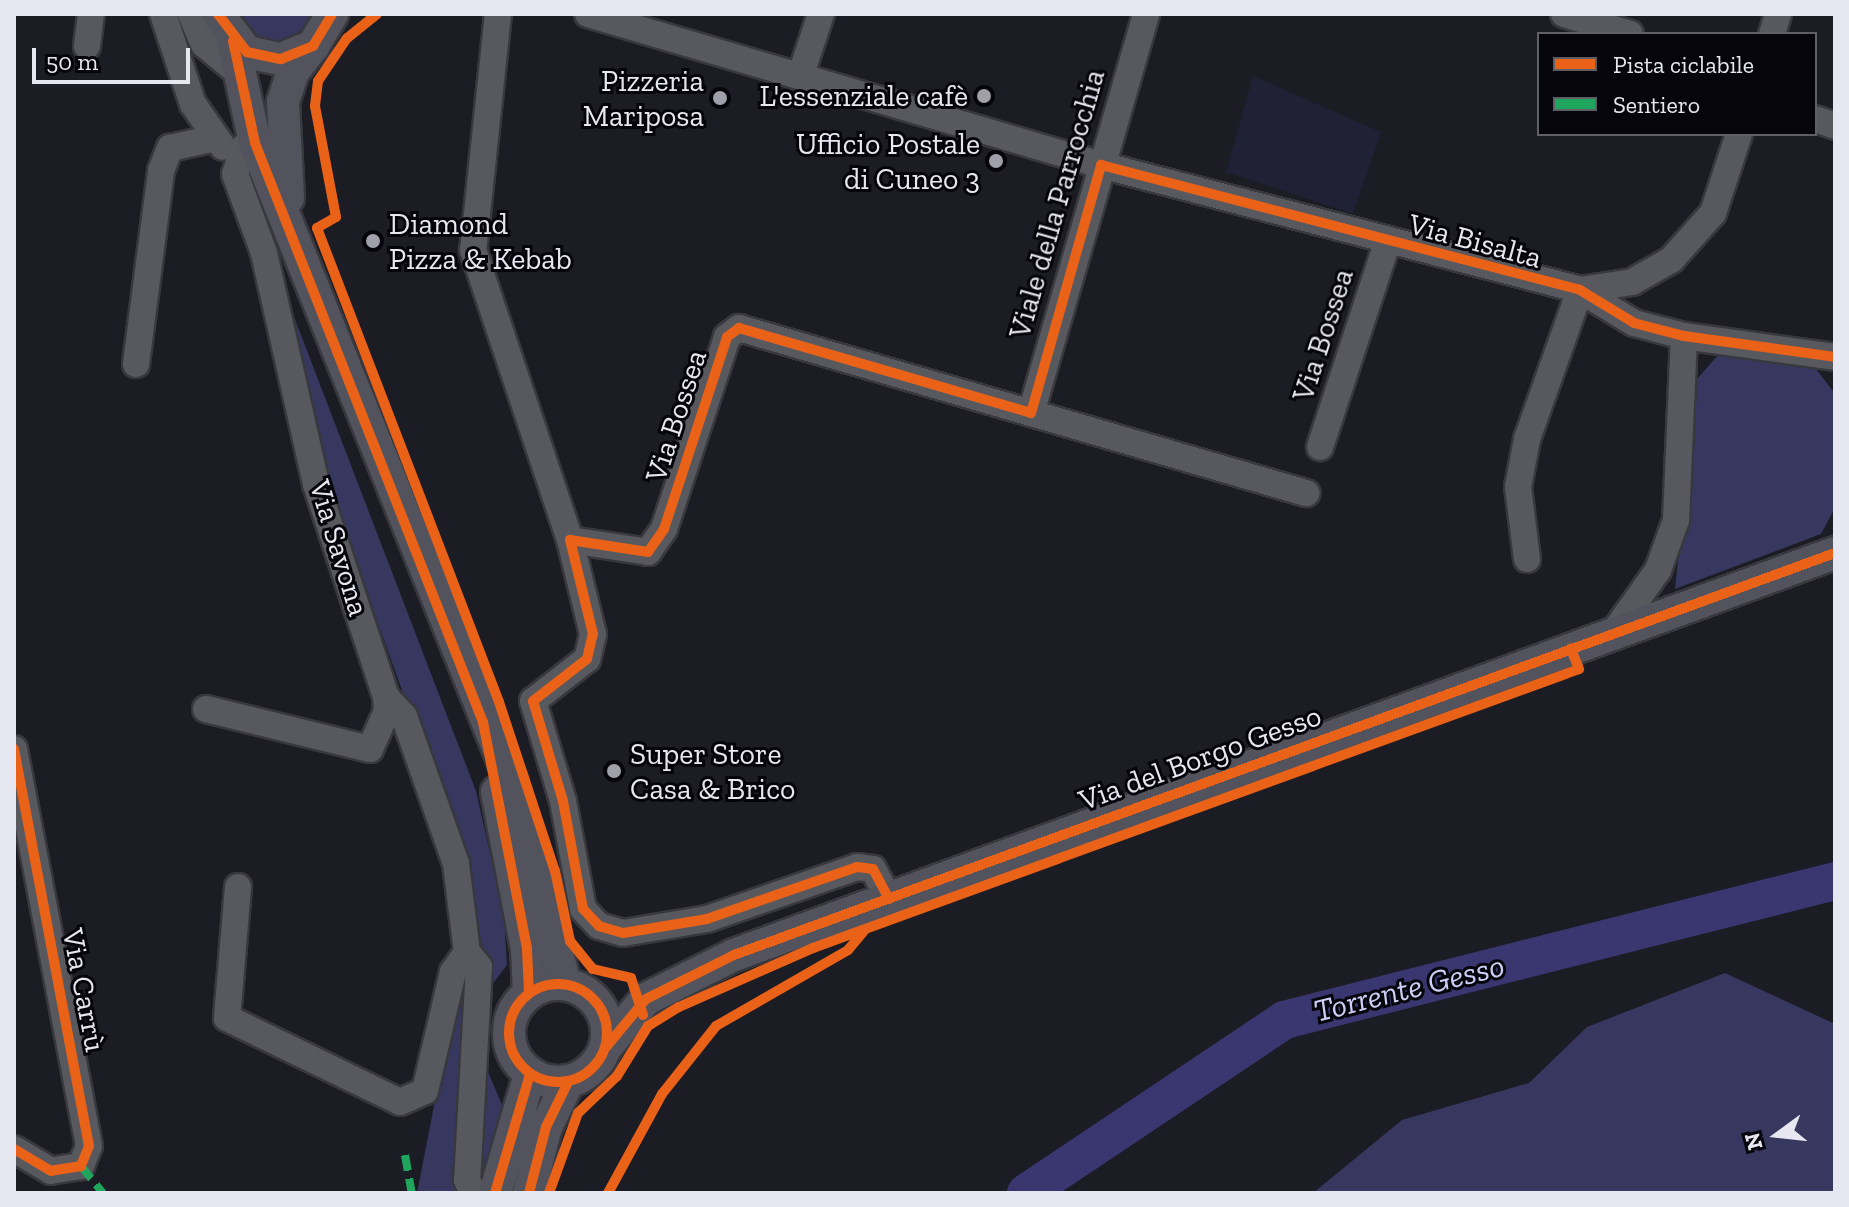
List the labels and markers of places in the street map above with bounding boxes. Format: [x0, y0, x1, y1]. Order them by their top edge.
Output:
place label: Pizzeria Mariposa [583, 63, 704, 134]
place label: L'essenziale cafè [759, 78, 968, 114]
marker: L'essenziale cafè [975, 87, 993, 105]
marker: Pizzeria Mariposa [711, 89, 729, 107]
place label: Ufficio Postale di Cuneo 3 [796, 126, 980, 196]
marker: Ufficio Postale di Cuneo 3 [987, 152, 1005, 170]
place label: Diamond Pizza & Kebab [389, 206, 572, 276]
marker: Diamond Pizza & Kebab [364, 232, 382, 250]
place label: Super Store Casa & Brico [630, 736, 795, 806]
marker: Super Store Casa & Brico [605, 762, 623, 780]

